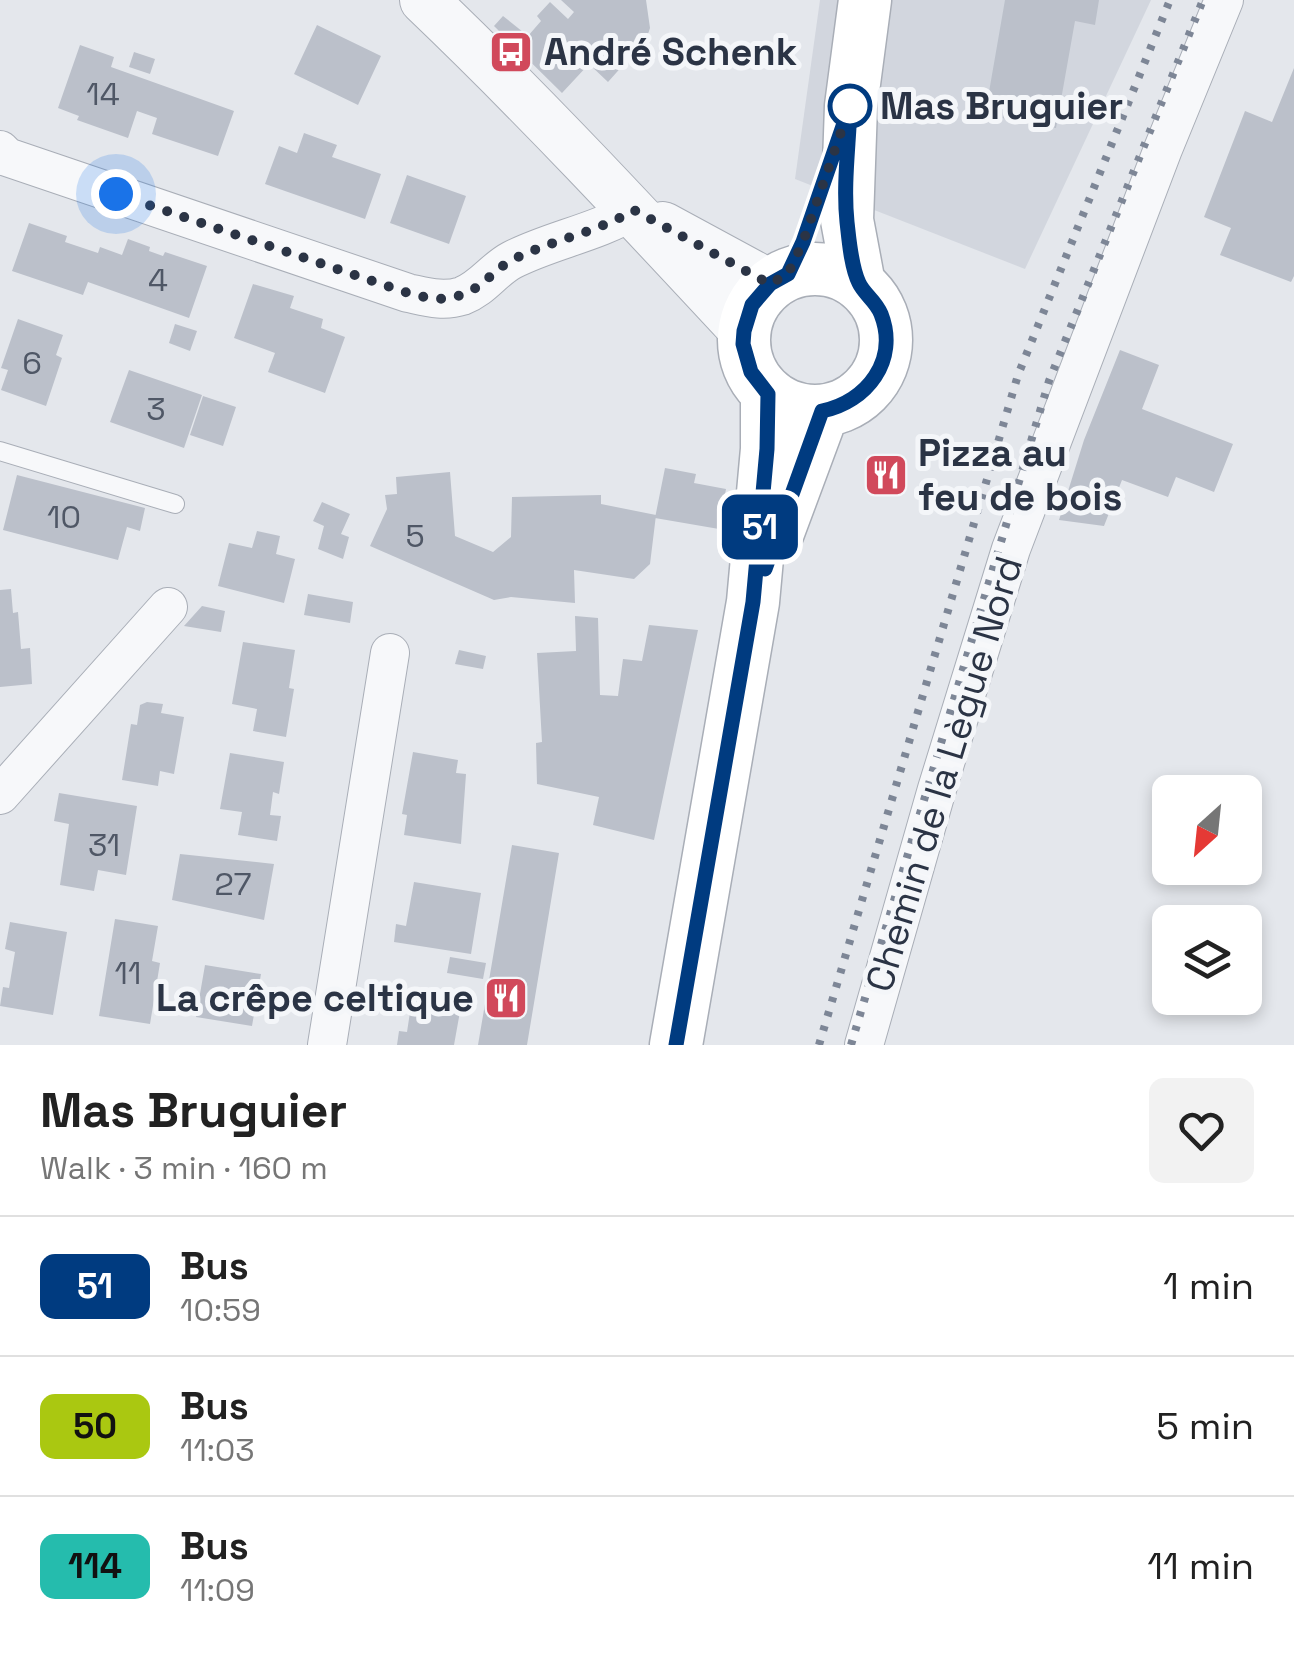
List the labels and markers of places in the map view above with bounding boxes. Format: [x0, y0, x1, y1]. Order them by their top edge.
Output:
place label: André Schenk [544, 28, 797, 76]
bus stop icon: André Schenk [488, 29, 534, 75]
place label: Mas Bruguier [880, 82, 1123, 130]
marker: Mas Bruguier [829, 85, 871, 127]
place label: Pizza au feu de bois [918, 429, 1122, 521]
restaurant icon: Pizza au feu de bois [863, 452, 909, 498]
place label: La crêpe celtique [156, 974, 474, 1022]
restaurant icon: La crêpe celtique [483, 975, 529, 1021]

